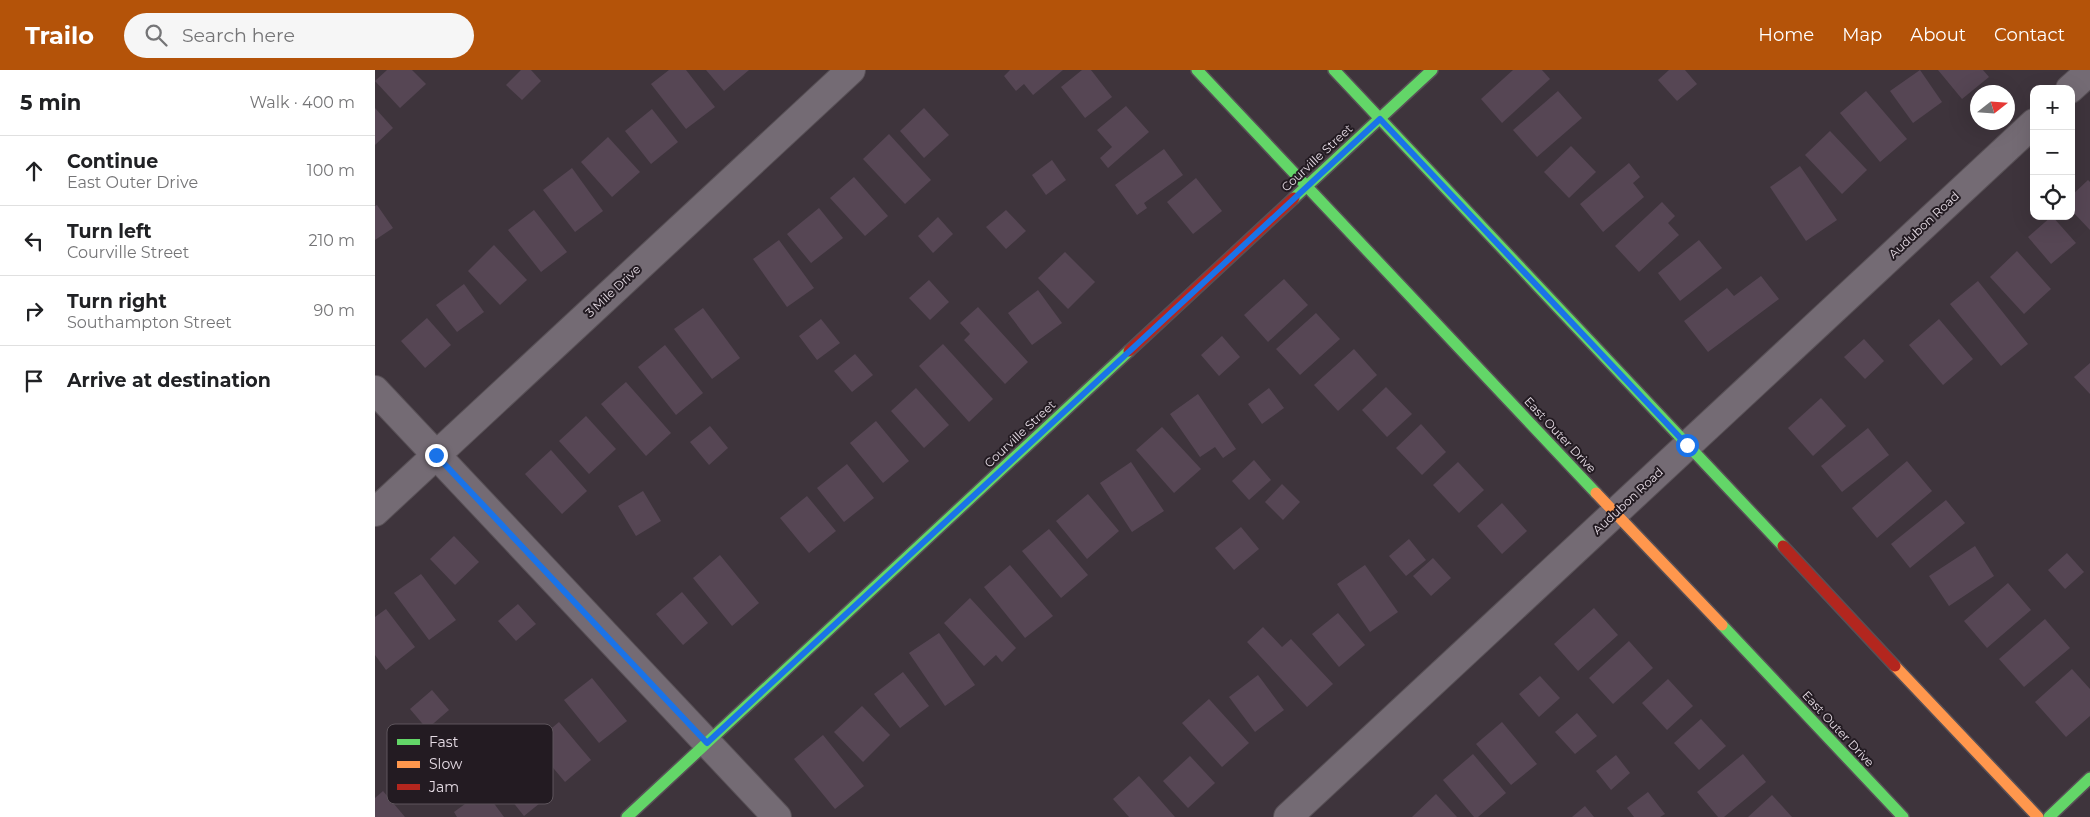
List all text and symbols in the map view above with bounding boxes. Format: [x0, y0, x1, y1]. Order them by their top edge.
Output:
search box [124, 13, 474, 58]
text: Trailo [25, 21, 94, 50]
icon: search [142, 21, 170, 49]
text: Search here [182, 24, 295, 47]
text: Home [1758, 24, 1814, 46]
text: Map [1842, 24, 1882, 46]
text: About [1910, 24, 1966, 46]
text: Contact [1994, 24, 2065, 46]
north arrow [1970, 85, 2015, 130]
map controls [2030, 85, 2075, 220]
button: + [2030, 85, 2075, 130]
text: 5 min [20, 90, 81, 115]
text: Walk · 400 m [249, 93, 355, 112]
street label: Courville Street [1278, 121, 1355, 194]
button: − [2030, 130, 2075, 175]
text: Continue [67, 150, 158, 173]
icon: ahead [20, 157, 48, 185]
text: 100 m [307, 161, 355, 180]
text: East Outer Drive [67, 173, 198, 192]
button: locate [2030, 175, 2075, 220]
street label: Audubon Road [1885, 188, 1962, 261]
text: Turn left [67, 220, 152, 243]
icon: left [20, 227, 48, 255]
text: 210 m [308, 231, 355, 250]
text: Courville Street [67, 243, 189, 262]
street label: 3 Mile Drive [582, 261, 643, 320]
text: Turn right [67, 290, 167, 313]
icon: right [20, 297, 48, 325]
text: 90 m [313, 301, 355, 320]
text: Southampton Street [67, 313, 232, 332]
icon: arrive [20, 367, 48, 395]
text: Arrive at destination [67, 369, 271, 392]
street label: East Outer Drive [1521, 394, 1599, 476]
street label: Courville Street [981, 397, 1058, 470]
route start [1676, 434, 1699, 457]
route end [425, 444, 448, 467]
street label: Audubon Road [1589, 464, 1666, 537]
street label: East Outer Drive [1799, 688, 1877, 770]
legend [387, 724, 553, 804]
text: Fast [429, 733, 459, 751]
text: Slow [429, 755, 463, 773]
text: Jam [428, 778, 459, 796]

